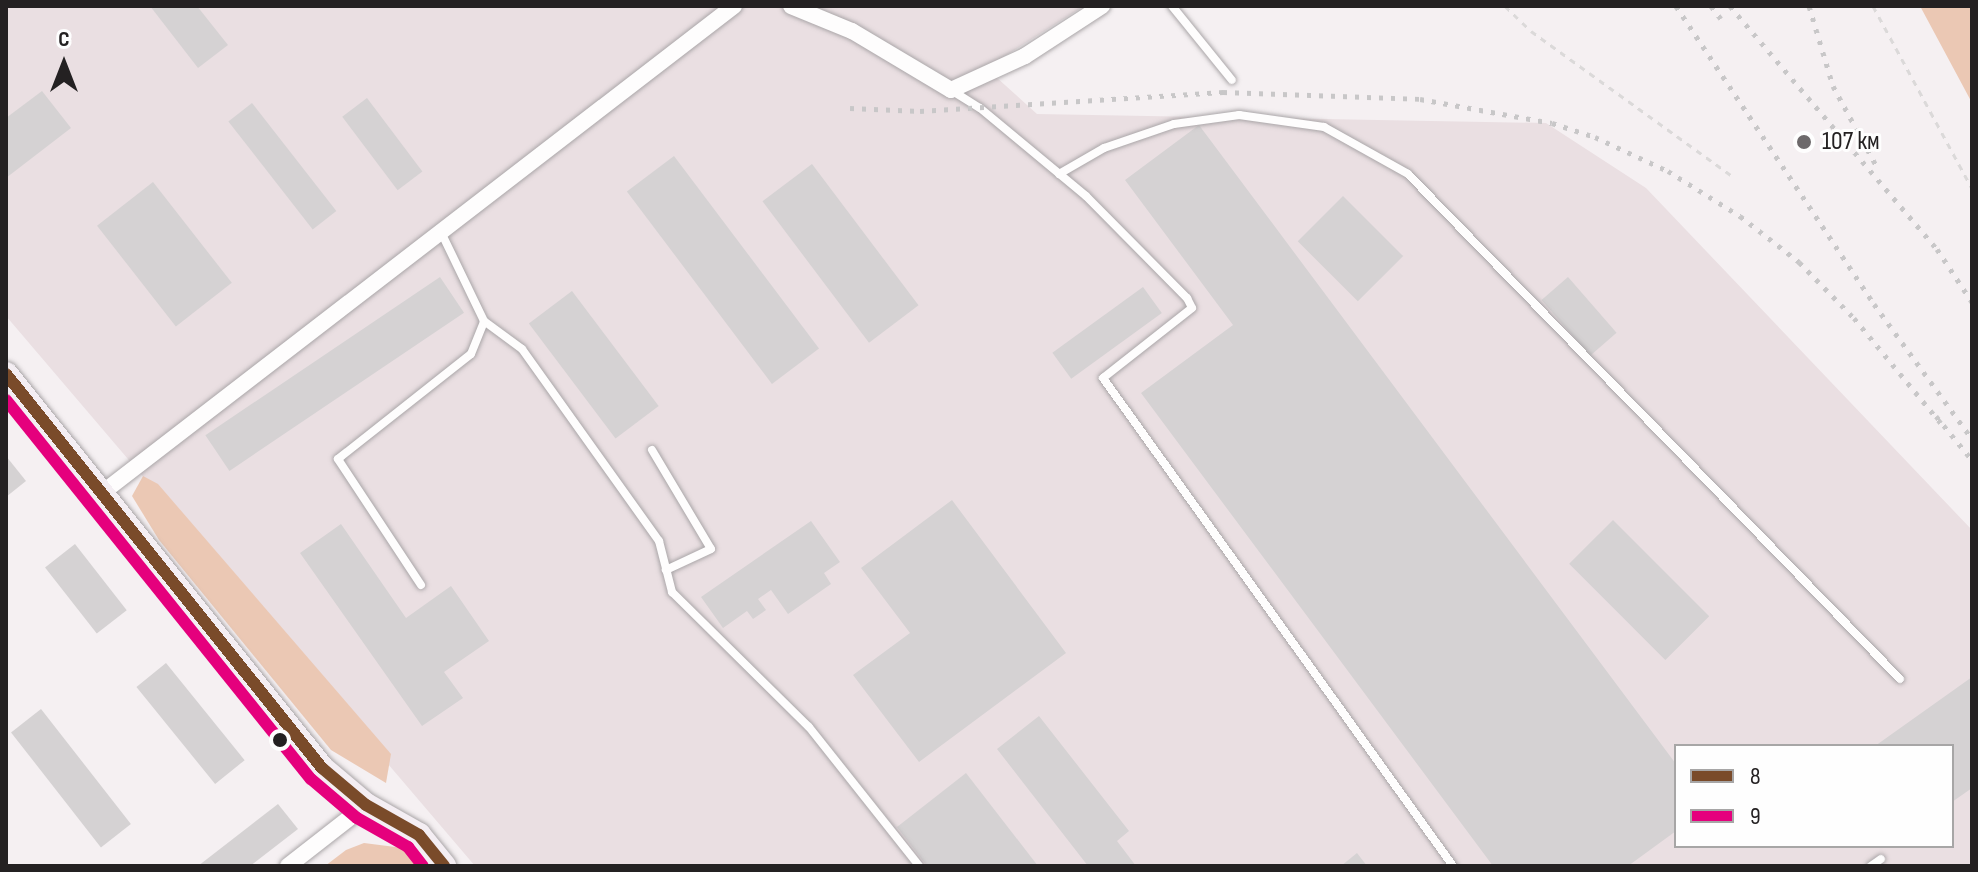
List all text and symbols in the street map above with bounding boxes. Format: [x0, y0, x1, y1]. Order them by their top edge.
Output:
north arrow [24, 24, 104, 104]
text: С [58, 26, 70, 53]
place label: 107 км [1822, 126, 1880, 158]
marker: 107 км [1793, 131, 1815, 153]
unlabelled marker [272, 732, 288, 748]
legend [1674, 744, 1954, 848]
text: 8 [1750, 762, 1761, 791]
text: 9 [1750, 802, 1761, 831]

